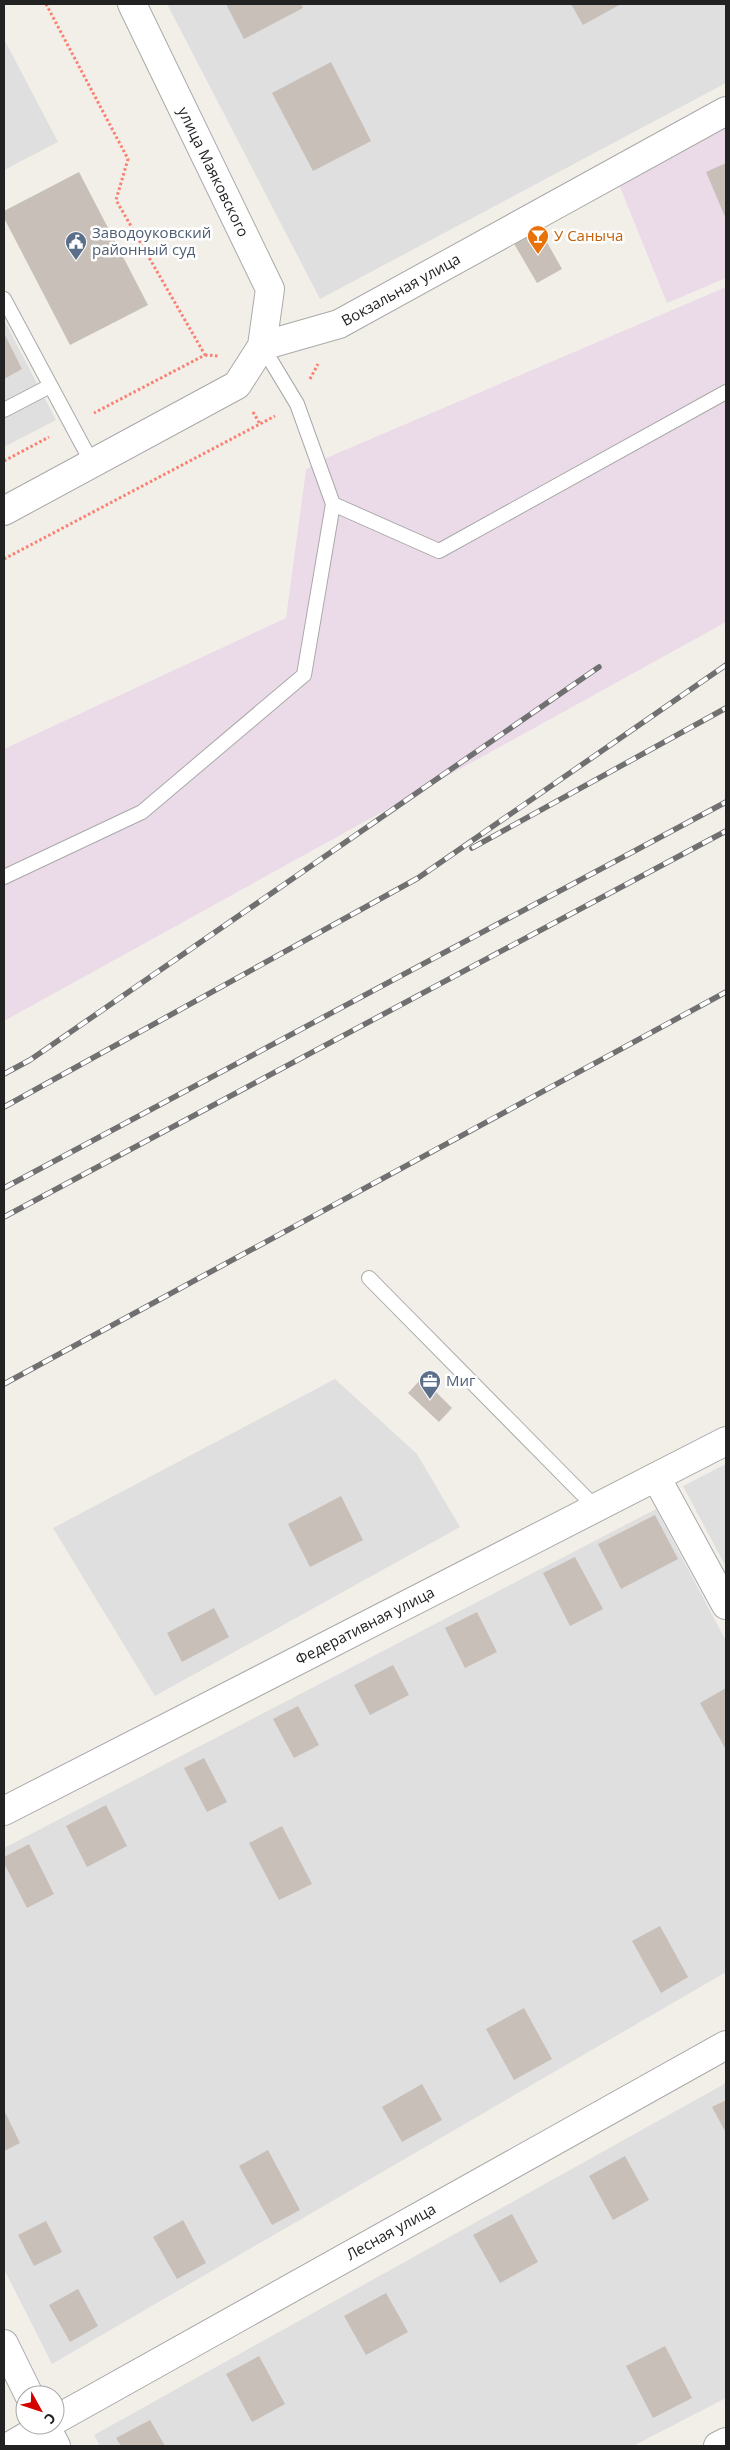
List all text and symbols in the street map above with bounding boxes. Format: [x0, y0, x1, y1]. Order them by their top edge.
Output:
street label: улица Маяковского [174, 103, 254, 240]
place label: Заводоуковский районный суд [92, 222, 211, 259]
bar icon: У Саныча [526, 224, 550, 255]
place label: У Саныча [554, 225, 623, 245]
public building icon: Заводоуковский районный суд [64, 230, 88, 261]
street label: Вокзальная улица [338, 248, 463, 330]
office icon: Миг [418, 1369, 442, 1400]
place label: Миг [446, 1370, 476, 1390]
street label: Федеративная улица [292, 1581, 437, 1669]
street label: Лесная улица [342, 2198, 439, 2264]
north arrow [15, 2385, 65, 2435]
text: С [40, 2409, 60, 2428]

